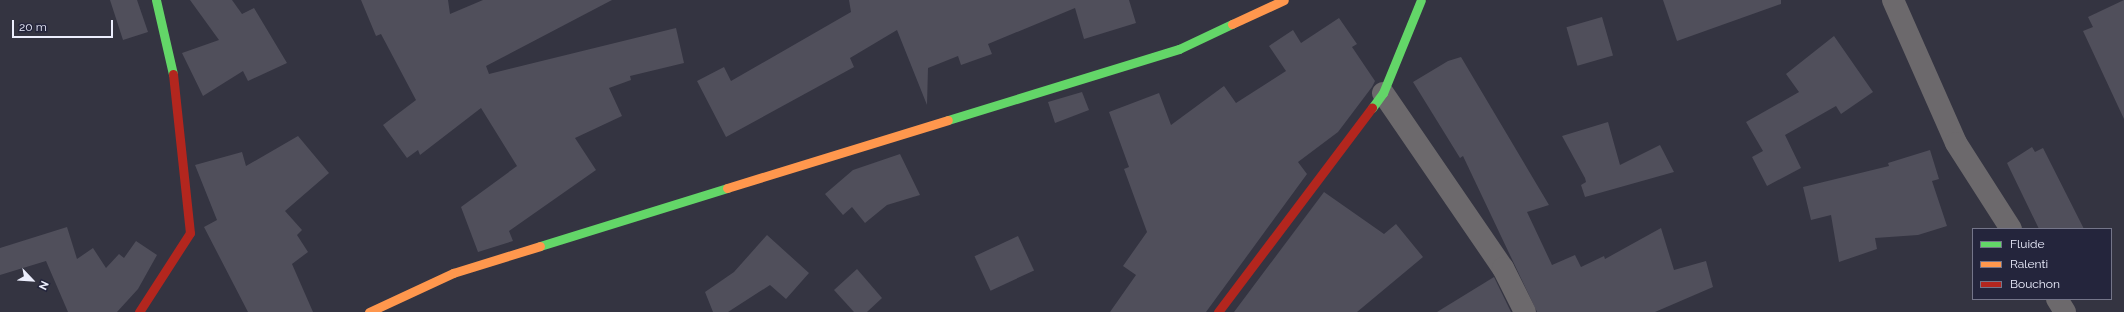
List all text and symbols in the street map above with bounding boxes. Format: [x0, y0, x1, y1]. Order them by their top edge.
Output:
scale bar [14, 12, 115, 38]
text: 20 m [19, 20, 47, 34]
legend [1972, 228, 2112, 300]
text: Fluide [2010, 237, 2045, 251]
text: Ralenti [2010, 257, 2048, 271]
north arrow [12, 260, 52, 300]
text: Bouchon [2010, 277, 2060, 291]
text: N [36, 279, 51, 292]

